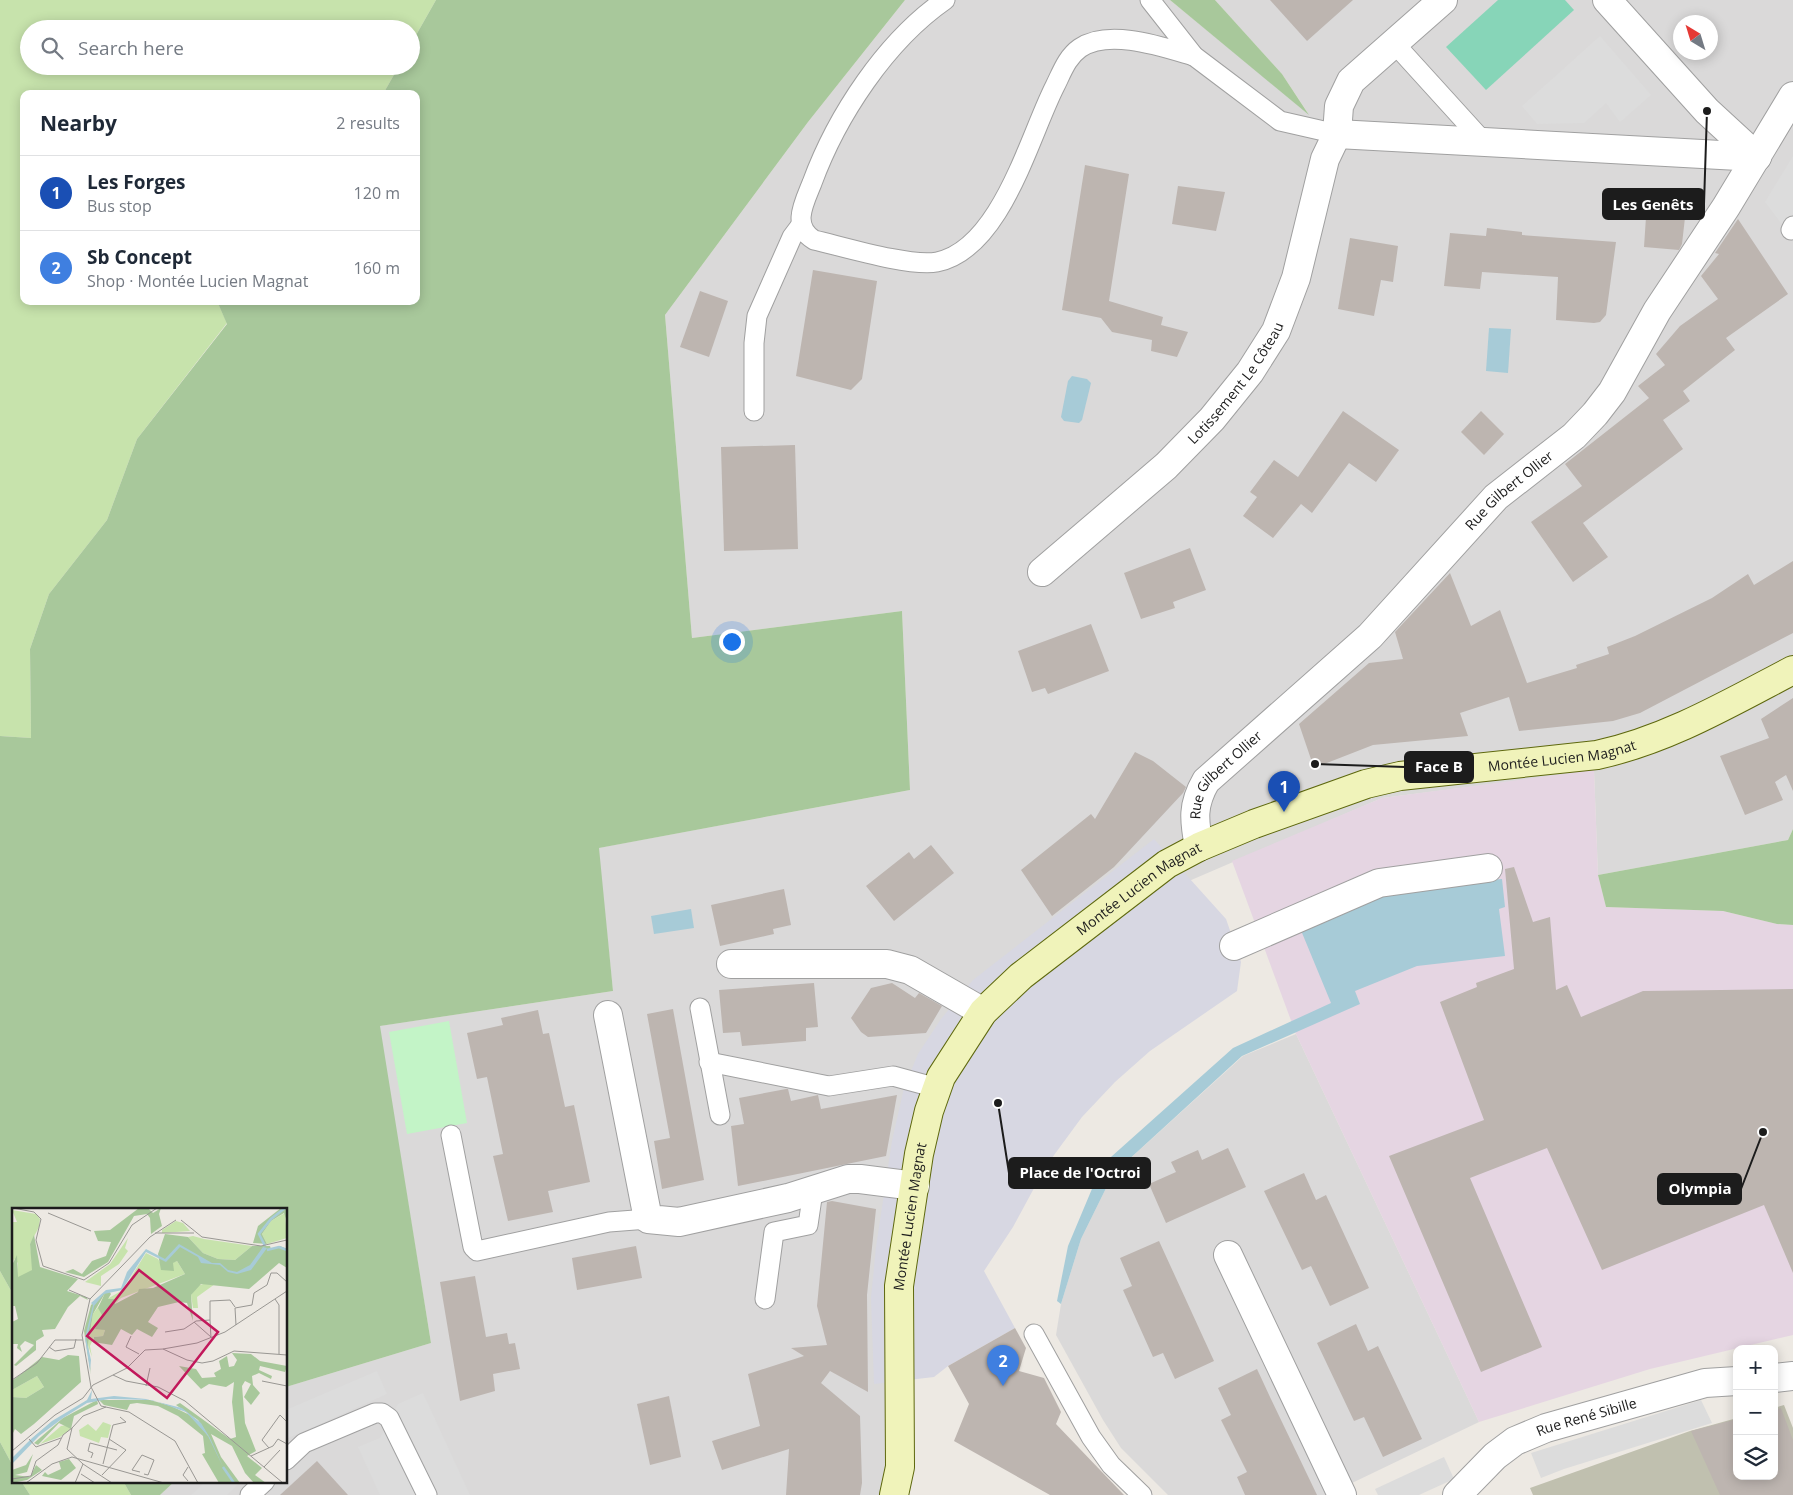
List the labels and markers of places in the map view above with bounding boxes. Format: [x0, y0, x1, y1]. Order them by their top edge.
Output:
callout: Les Genêts [1603, 189, 1704, 219]
callout: Face B [1405, 752, 1473, 782]
pin: 1 [1268, 771, 1300, 812]
callout: Place de l'Octroi [1009, 1158, 1150, 1188]
callout: Olympia [1658, 1174, 1741, 1204]
pin: 2 [987, 1345, 1019, 1386]

